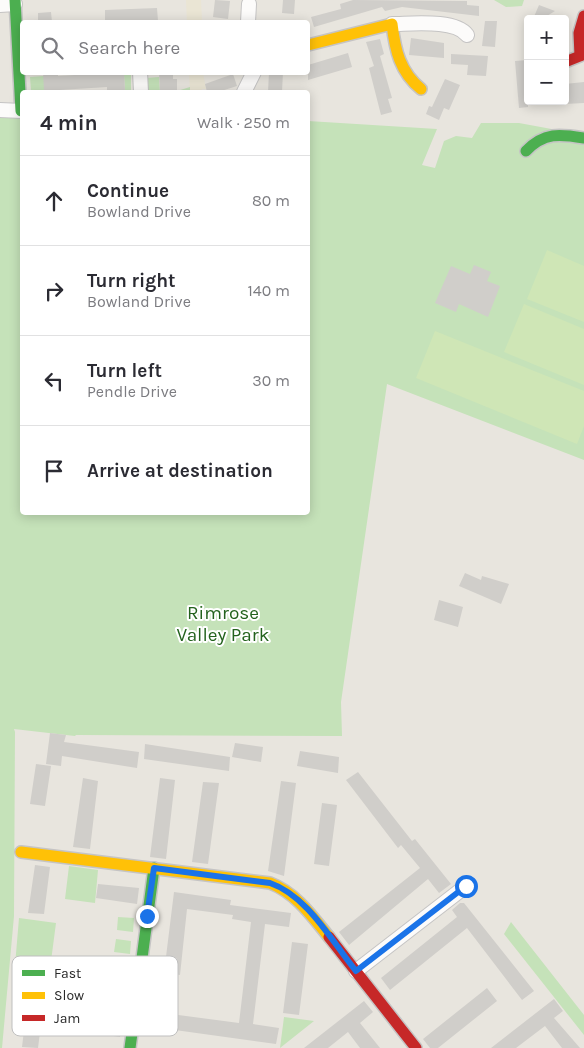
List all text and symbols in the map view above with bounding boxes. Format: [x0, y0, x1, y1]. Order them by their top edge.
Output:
map controls [524, 15, 569, 105]
button: + [524, 15, 569, 60]
search box [20, 20, 310, 75]
icon: search [38, 34, 66, 62]
text: Search here [78, 37, 180, 59]
button: − [524, 60, 569, 105]
text: 4 min [40, 111, 98, 135]
text: Walk · 250 m [197, 113, 290, 132]
text: Continue [87, 180, 169, 202]
icon: ahead [40, 187, 68, 215]
text: 80 m [252, 191, 290, 210]
text: Bowland Drive [87, 202, 191, 221]
text: Turn right [87, 270, 176, 292]
icon: right [40, 277, 68, 305]
text: 140 m [248, 281, 290, 300]
text: Bowland Drive [87, 292, 191, 311]
text: Turn left [87, 360, 162, 382]
icon: left [40, 367, 68, 395]
text: 30 m [252, 371, 290, 390]
text: Pendle Drive [87, 382, 177, 401]
icon: arrive [40, 457, 68, 485]
text: Arrive at destination [87, 460, 273, 482]
park label: Rimrose Valley Park [177, 602, 270, 646]
route start [455, 875, 478, 898]
route end [136, 905, 159, 928]
legend [12, 956, 178, 1036]
text: Fast [54, 965, 81, 982]
text: Slow [54, 987, 84, 1004]
text: Jam [54, 1010, 80, 1027]

